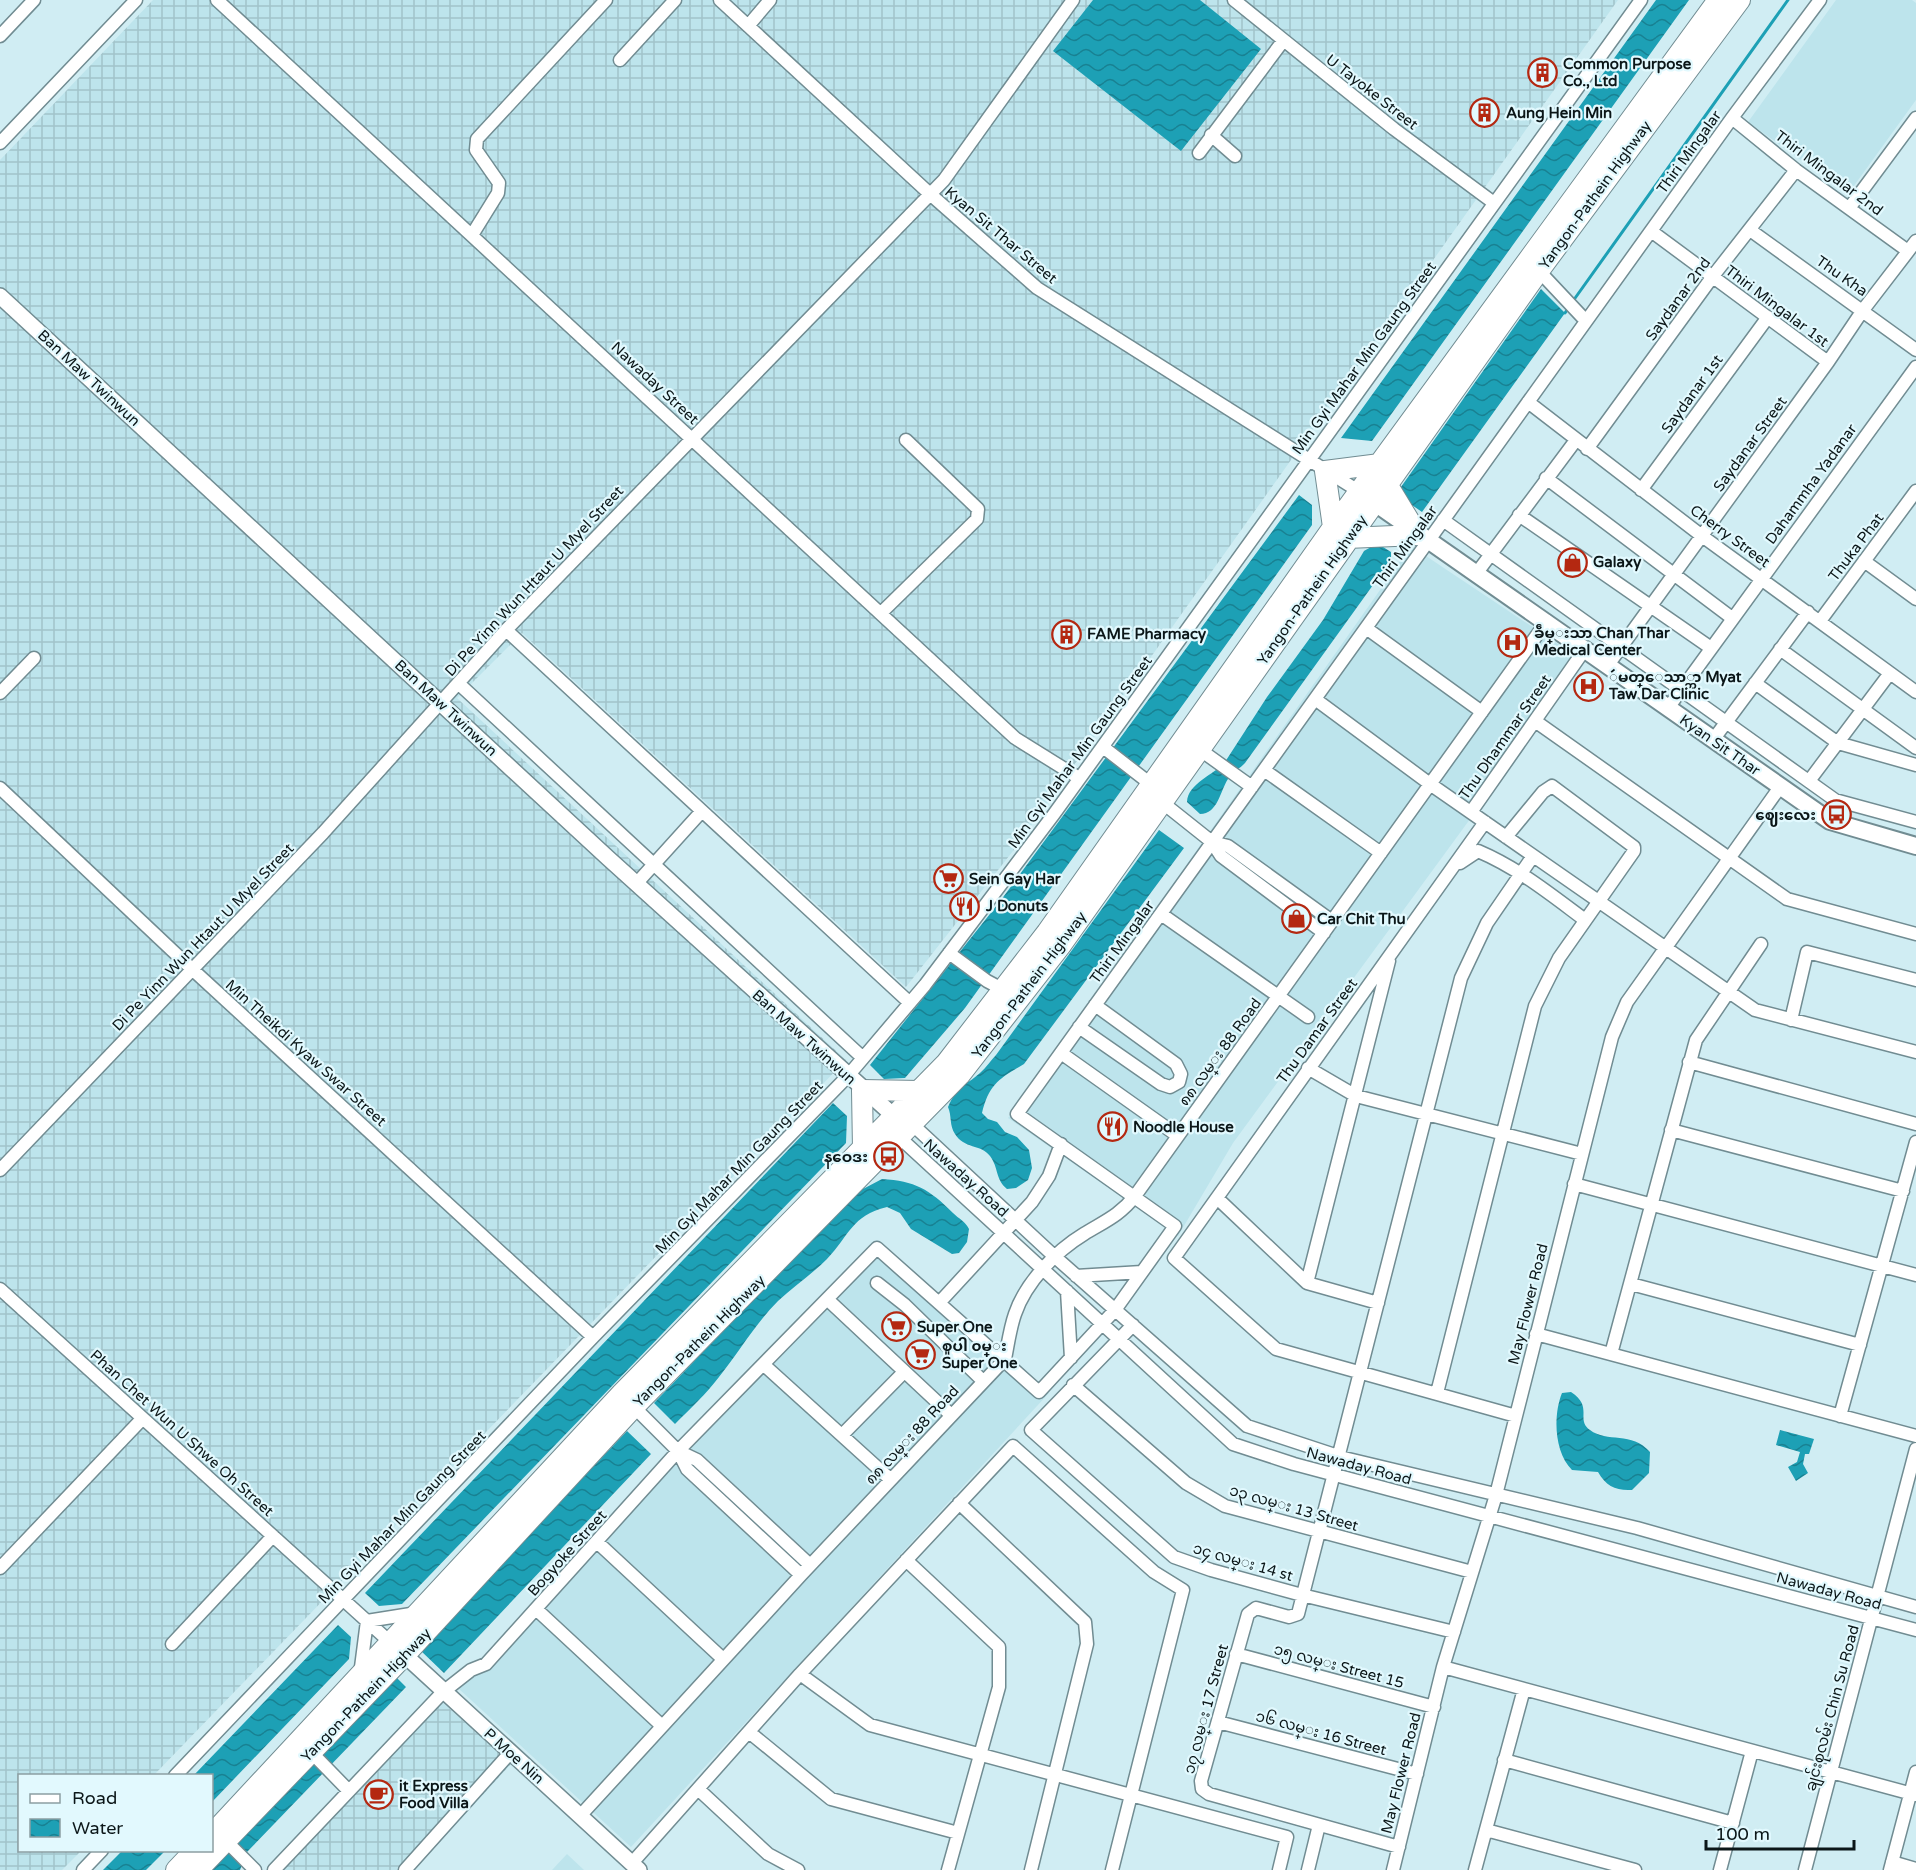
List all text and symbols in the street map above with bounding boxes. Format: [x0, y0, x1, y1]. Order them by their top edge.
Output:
street label: U Tayoke Street [1322, 50, 1422, 134]
place label: Common Purpose Co., Ltd [1563, 55, 1692, 90]
building icon: Common Purpose Co., Ltd [1526, 57, 1558, 89]
building icon: Aung Hein Min [1469, 97, 1501, 129]
place label: Aung Hein Min [1506, 104, 1612, 123]
street label: Thiri Mingalar [1653, 107, 1725, 197]
street label: Yangon-Pathein Highway [1535, 117, 1655, 273]
street label: Thiri Mingalar 2nd [1772, 127, 1886, 219]
street label: Kyan Sit Thar Street [941, 183, 1061, 287]
street label: Thu Kha [1813, 252, 1871, 300]
street label: Saydanar 2nd [1642, 254, 1714, 344]
street label: Min Gyi Mahar Min Gaung Street [1288, 258, 1440, 458]
street label: Thiri Mingalar 1st [1722, 261, 1832, 351]
street label: Ban Maw Twinwun [34, 326, 144, 430]
street label: Nawaday Street [607, 338, 703, 428]
street label: Saydanar 1st [1657, 351, 1727, 437]
street label: Saydanar Street [1709, 393, 1791, 495]
street label: Dahammha Yadanar [1761, 420, 1861, 548]
street label: Di Pe Yinn Wun Htaut U Myel Street [441, 482, 627, 680]
street label: Cherry Street [1687, 501, 1774, 571]
street label: Thiri Mingalar [1369, 502, 1441, 592]
street label: Thuka Phat [1825, 509, 1888, 585]
street label: Yangon-Pathein Highway [1253, 511, 1371, 669]
shop icon: Galaxy [1556, 546, 1588, 578]
place label: Galaxy [1593, 553, 1641, 572]
building icon: FAME Pharmacy [1050, 618, 1082, 650]
place label: ခဵမ္းသာ Chan Thar Medical Center [1534, 623, 1670, 659]
place label: FAME Pharmacy [1087, 625, 1206, 644]
hospital icon: ခဵမ္းသာ Chan Thar Medical Center [1497, 626, 1529, 658]
street label: Min Gyi Mahar Min Gaung Street [1004, 652, 1156, 852]
street label: Ban Maw Twinwun [391, 656, 501, 760]
place label: ဴမတ္ေသာ္တာ Myat Taw Dar Clinic [1608, 668, 1742, 703]
hospital icon: ဴမတ္ေသာ္တာ Myat Taw Dar Clinic [1572, 670, 1604, 702]
street label: Thu Dhammar Street [1455, 671, 1555, 803]
street label: Kyan Sit Thar [1676, 711, 1764, 780]
bus stop icon: ဈေးလေး [1821, 799, 1853, 831]
place label: ဈေးလေး [1755, 806, 1816, 827]
street label: Di Pe Yinn Wun Htaut U Myel Street [108, 839, 298, 1035]
supermarket icon: Sein Gay Har [932, 863, 964, 895]
place label: Sein Gay Har [969, 870, 1061, 889]
restaurant icon: J Donuts [949, 890, 981, 922]
place label: J Donuts [985, 897, 1048, 915]
street label: Thiri Mingalar [1086, 897, 1158, 987]
shop icon: Car Chit Thu [1280, 903, 1312, 935]
street label: Yangon-Pathein Highway [968, 908, 1090, 1062]
place label: Car Chit Thu [1317, 910, 1406, 928]
street label: Thu Damar Street [1273, 975, 1361, 1087]
street label: Min Theikdi Kyaw Swar Street [222, 976, 390, 1130]
street label: Ban Maw Twinwun [748, 986, 860, 1088]
street label: ၈၈ လမ္း 88 Road [1175, 995, 1267, 1111]
street label: Min Gyi Mahar Min Gaung Street [651, 1077, 827, 1257]
restaurant icon: Noodle House [1096, 1111, 1128, 1143]
place label: Noodle House [1133, 1118, 1234, 1136]
street label: Nawaday Road [920, 1135, 1012, 1221]
bus stop icon: နဝေဒး [873, 1141, 905, 1173]
place label: နဝေဒး [824, 1148, 868, 1169]
street label: May Flower Road [1504, 1242, 1552, 1366]
street label: Yangon-Pathein Highway [629, 1271, 769, 1411]
supermarket icon: Super One [880, 1311, 912, 1343]
place label: Super One [917, 1318, 993, 1337]
place label: စူပါ ၀မ္း Super One [942, 1337, 1018, 1373]
supermarket icon: စူပါ ၀မ္း Super One [905, 1339, 937, 1371]
street label: Phan Chet Wun U Shwe Oh Street [87, 1346, 278, 1520]
street label: ၈၈ လမ္း 88 Road [861, 1382, 964, 1490]
street label: Min Gyi Mahar Min Gaung Street [314, 1427, 490, 1607]
street label: Nawaday Road [1305, 1443, 1413, 1489]
street label: ၁၃ လမ္း 13 Street [1227, 1481, 1361, 1538]
street label: Bogyoke Street [524, 1506, 610, 1600]
street label: ၁၄ လမ္း 14 st [1190, 1539, 1295, 1588]
street label: Nawaday Road [1775, 1568, 1883, 1614]
street label: ချင်းစုလမ်း Chin Su Road [1800, 1623, 1866, 1794]
street label: Yangon-Pathein Highway [297, 1624, 435, 1766]
street label: ၁၅ လမ္း Street 15 [1271, 1640, 1406, 1695]
street label: ၁၇ လမ္း 17 Street [1180, 1642, 1235, 1777]
street label: ၁၆ လမ္း 16 Street [1253, 1706, 1389, 1761]
street label: May Flower Road [1377, 1711, 1425, 1835]
street label: P Moe Nin [480, 1724, 548, 1788]
legend [18, 1774, 213, 1852]
place label: it Express Food Villa [399, 1777, 469, 1812]
cafe icon: it Express Food Villa [362, 1779, 394, 1811]
text: Road [72, 1787, 117, 1809]
scale bar [1706, 1813, 1854, 1851]
text: Water [72, 1817, 123, 1839]
text: 100 m [1715, 1823, 1770, 1845]

